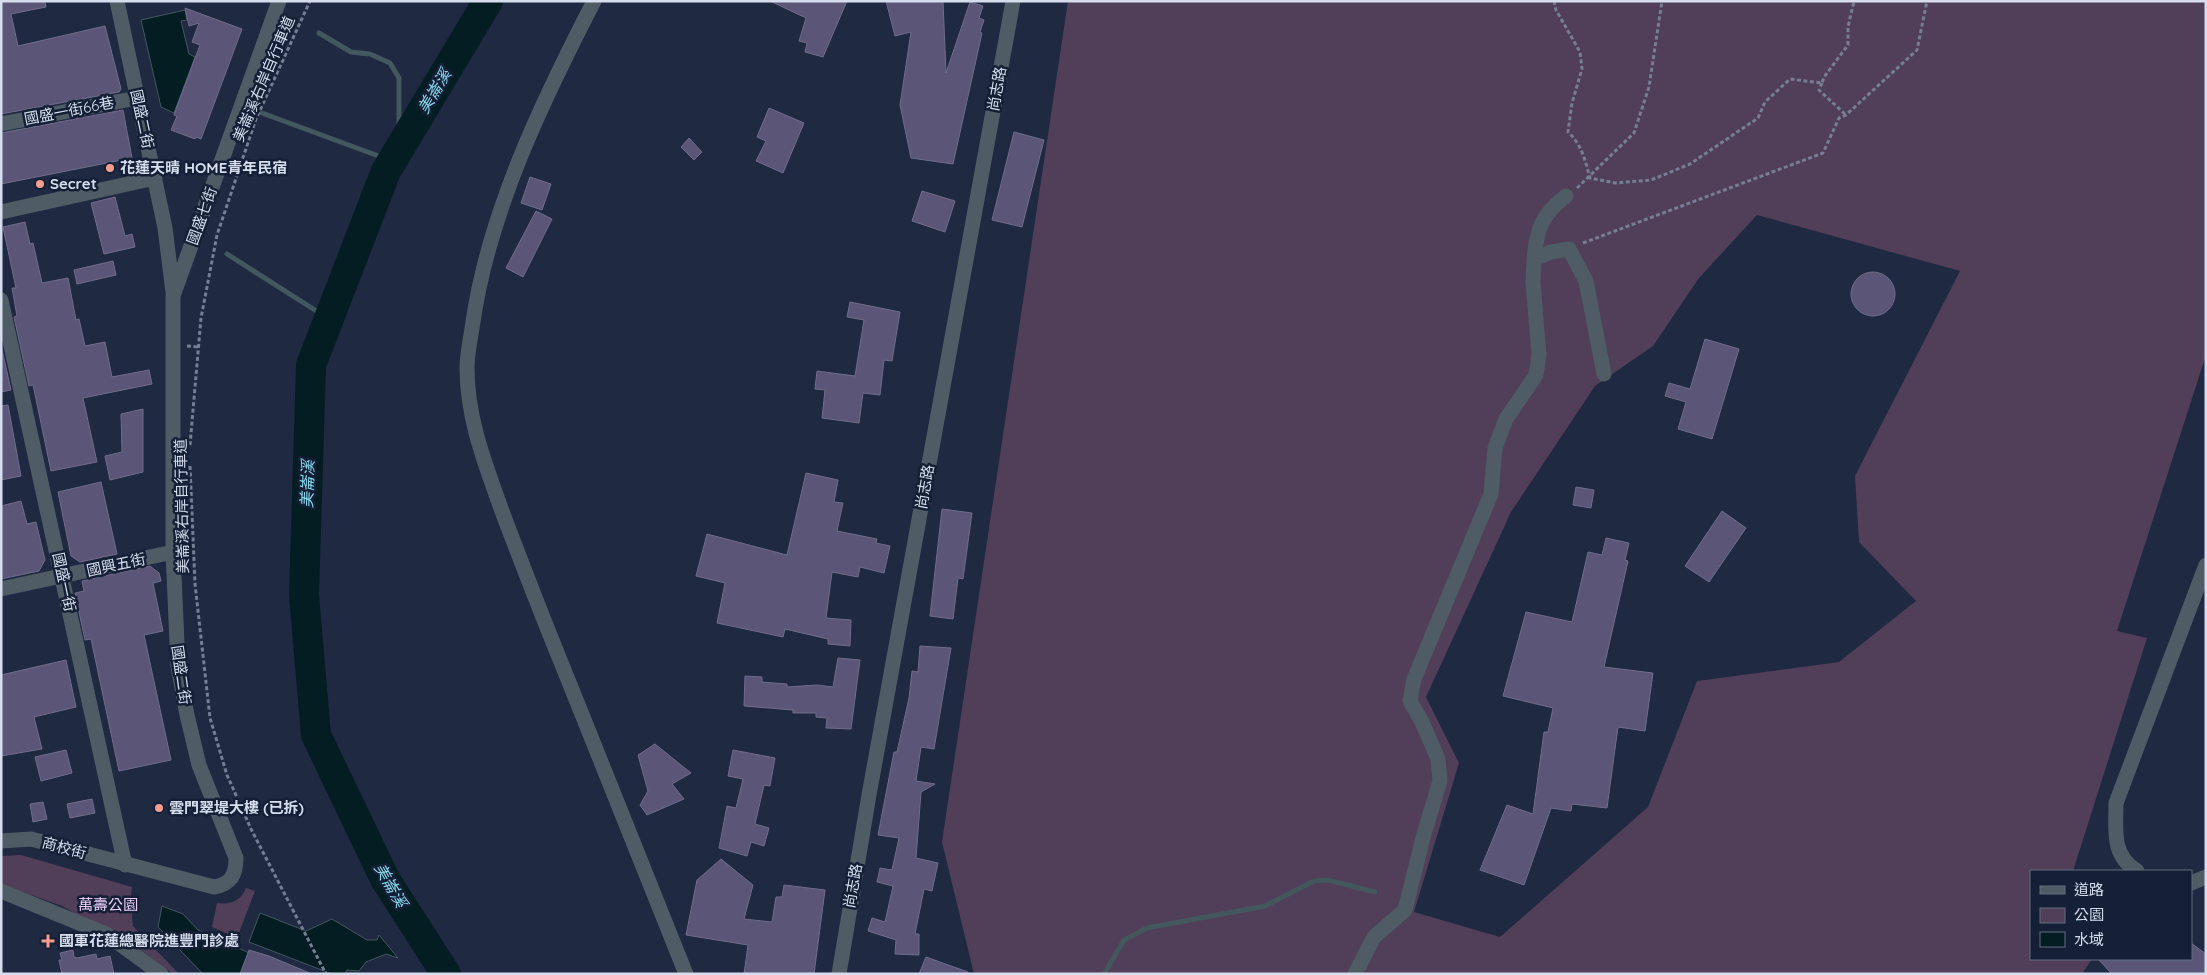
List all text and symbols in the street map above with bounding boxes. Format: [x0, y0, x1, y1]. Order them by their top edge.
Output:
street label: 美崙溪右岸自行車道 [228, 13, 299, 145]
water label: 美崙溪 [413, 64, 456, 117]
street label: 尚志路 [983, 65, 1010, 113]
street label: 國盛二街 [127, 88, 158, 150]
street label: 國盛一街66巷 [22, 92, 115, 129]
place label: 花蓮天晴 HOME青年民宿 [120, 158, 287, 177]
marker: 花蓮天晴 HOME青年民宿 [104, 162, 116, 174]
place label: Secret [50, 174, 97, 193]
marker: Secret [34, 178, 46, 190]
street label: 國盛七街 [182, 184, 221, 247]
street label: 美崙溪右岸自行車道 [171, 438, 192, 574]
water label: 美崙溪 [296, 458, 318, 508]
street label: 尚志路 [911, 463, 938, 511]
street label: 國興五街 [85, 549, 147, 580]
street label: 國盛一街 [49, 551, 80, 613]
street label: 國盛二街 [168, 644, 195, 706]
place label: 雲門翠堤大樓 (已拆) [169, 798, 304, 817]
marker: 雲門翠堤大樓 (已拆) [153, 802, 165, 814]
street label: 商校街 [40, 833, 88, 863]
water label: 美崙溪 [370, 859, 413, 913]
street label: 尚志路 [839, 862, 866, 910]
legend [2030, 870, 2192, 960]
text: 道路 [2074, 880, 2104, 899]
park label: 萬壽公園 [78, 895, 138, 914]
text: 公園 [2074, 905, 2104, 924]
text: 水域 [2074, 930, 2104, 949]
place label: 國軍花蓮總醫院進豐門診處 [59, 931, 239, 950]
marker: 國軍花蓮總醫院進豐門診處 [41, 934, 55, 948]

